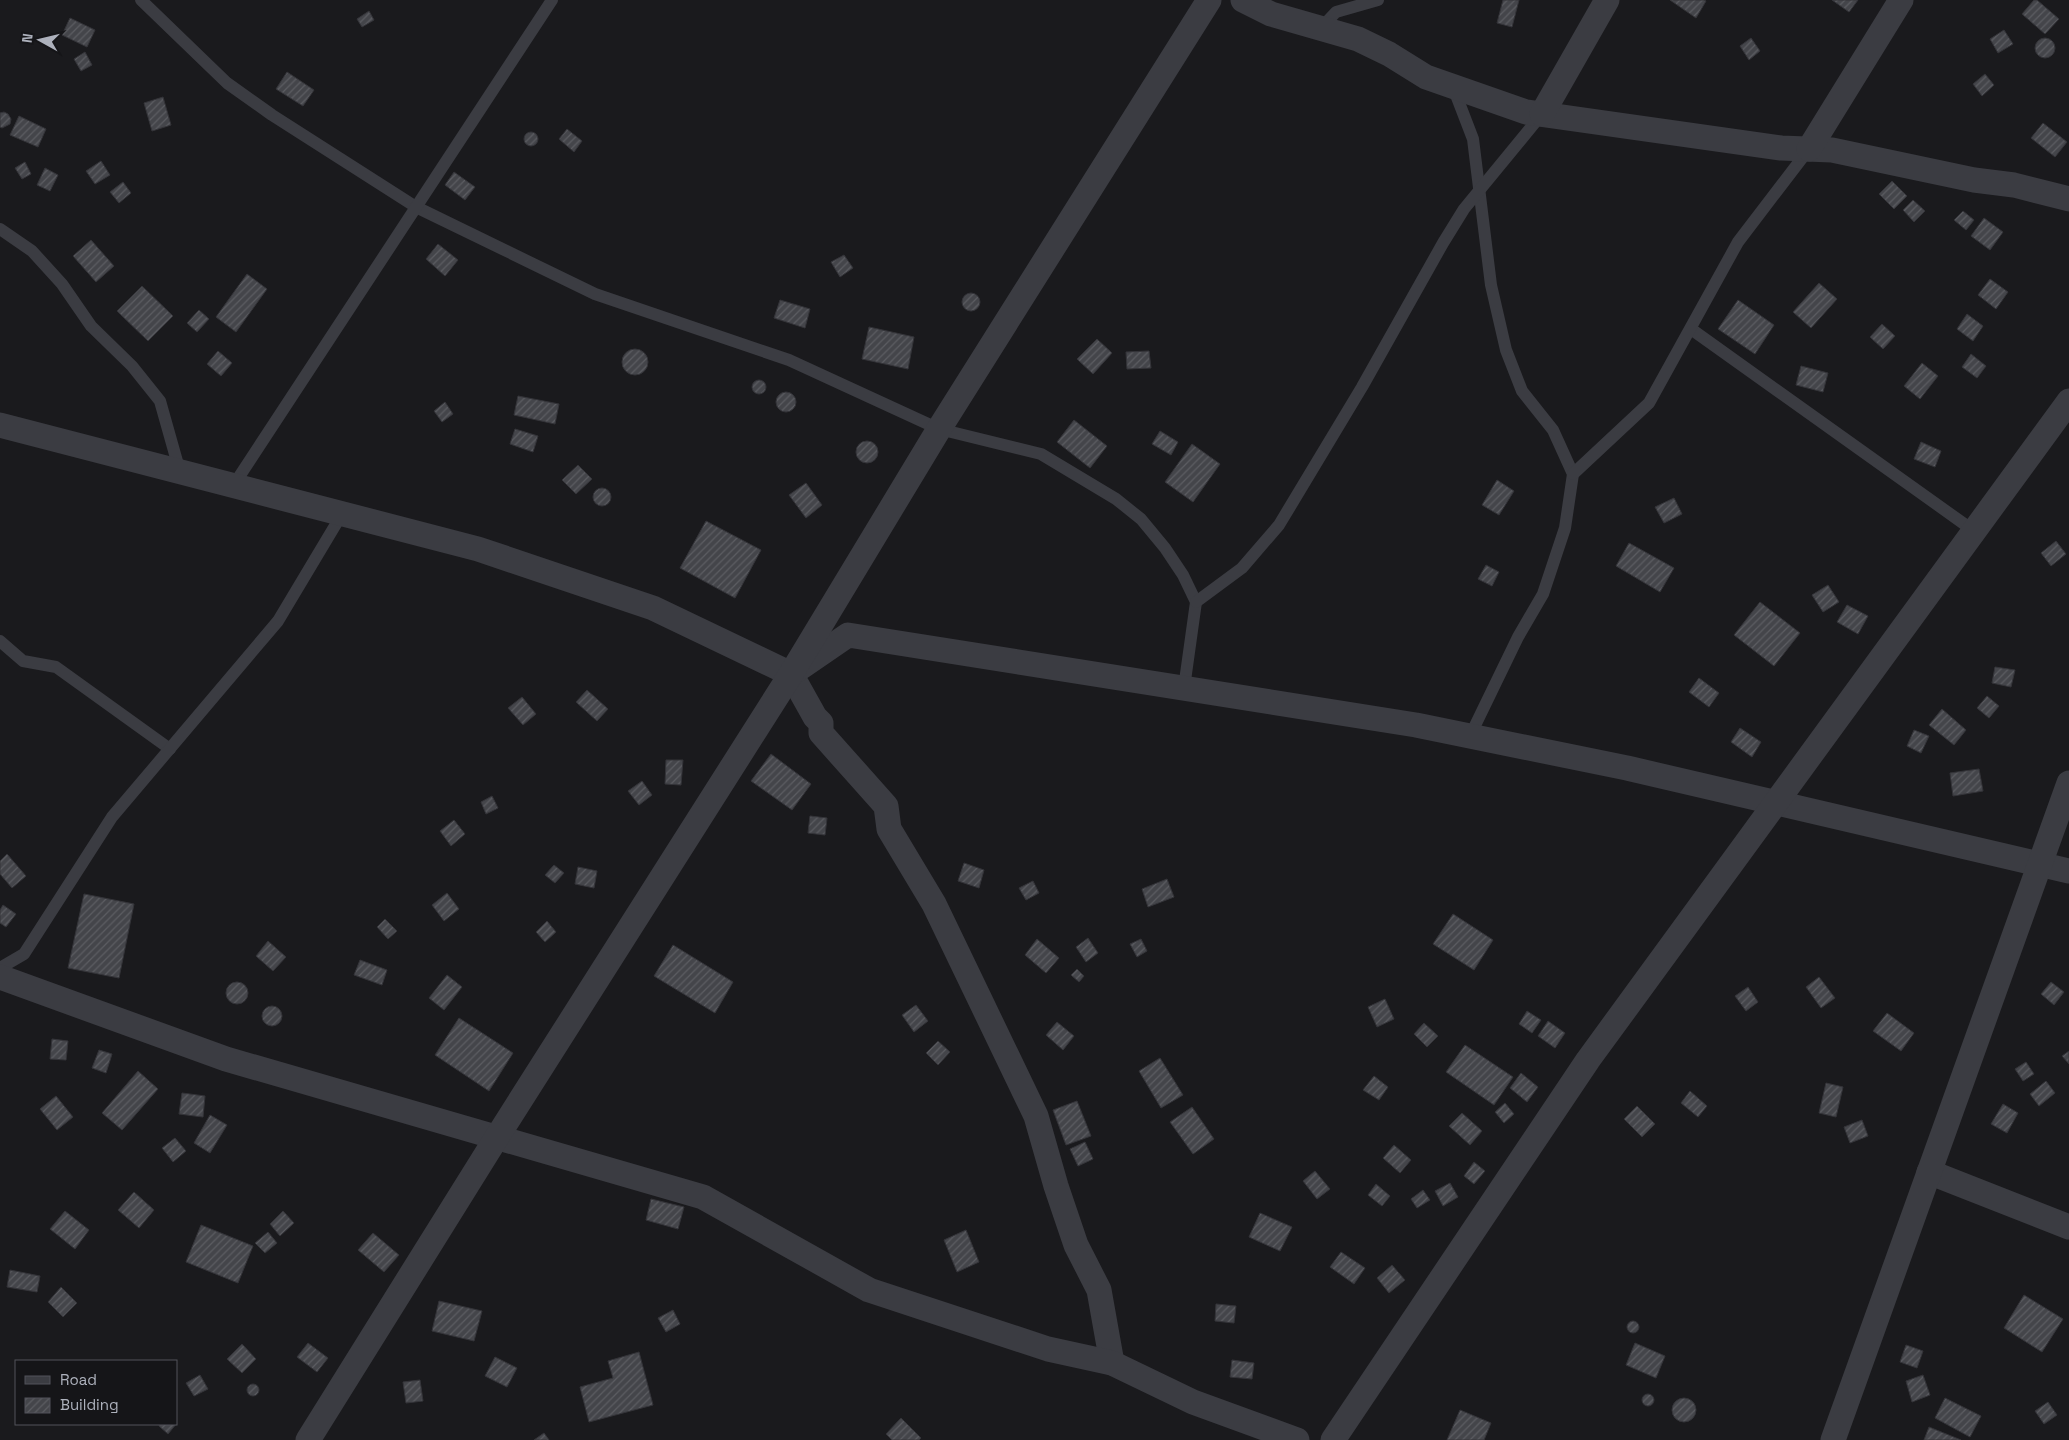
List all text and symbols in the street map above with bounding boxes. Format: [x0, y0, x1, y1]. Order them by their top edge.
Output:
north arrow [15, 15, 65, 65]
text: N [18, 32, 37, 44]
legend [15, 1360, 178, 1425]
text: Road [60, 1370, 97, 1389]
text: Building [60, 1395, 119, 1414]

